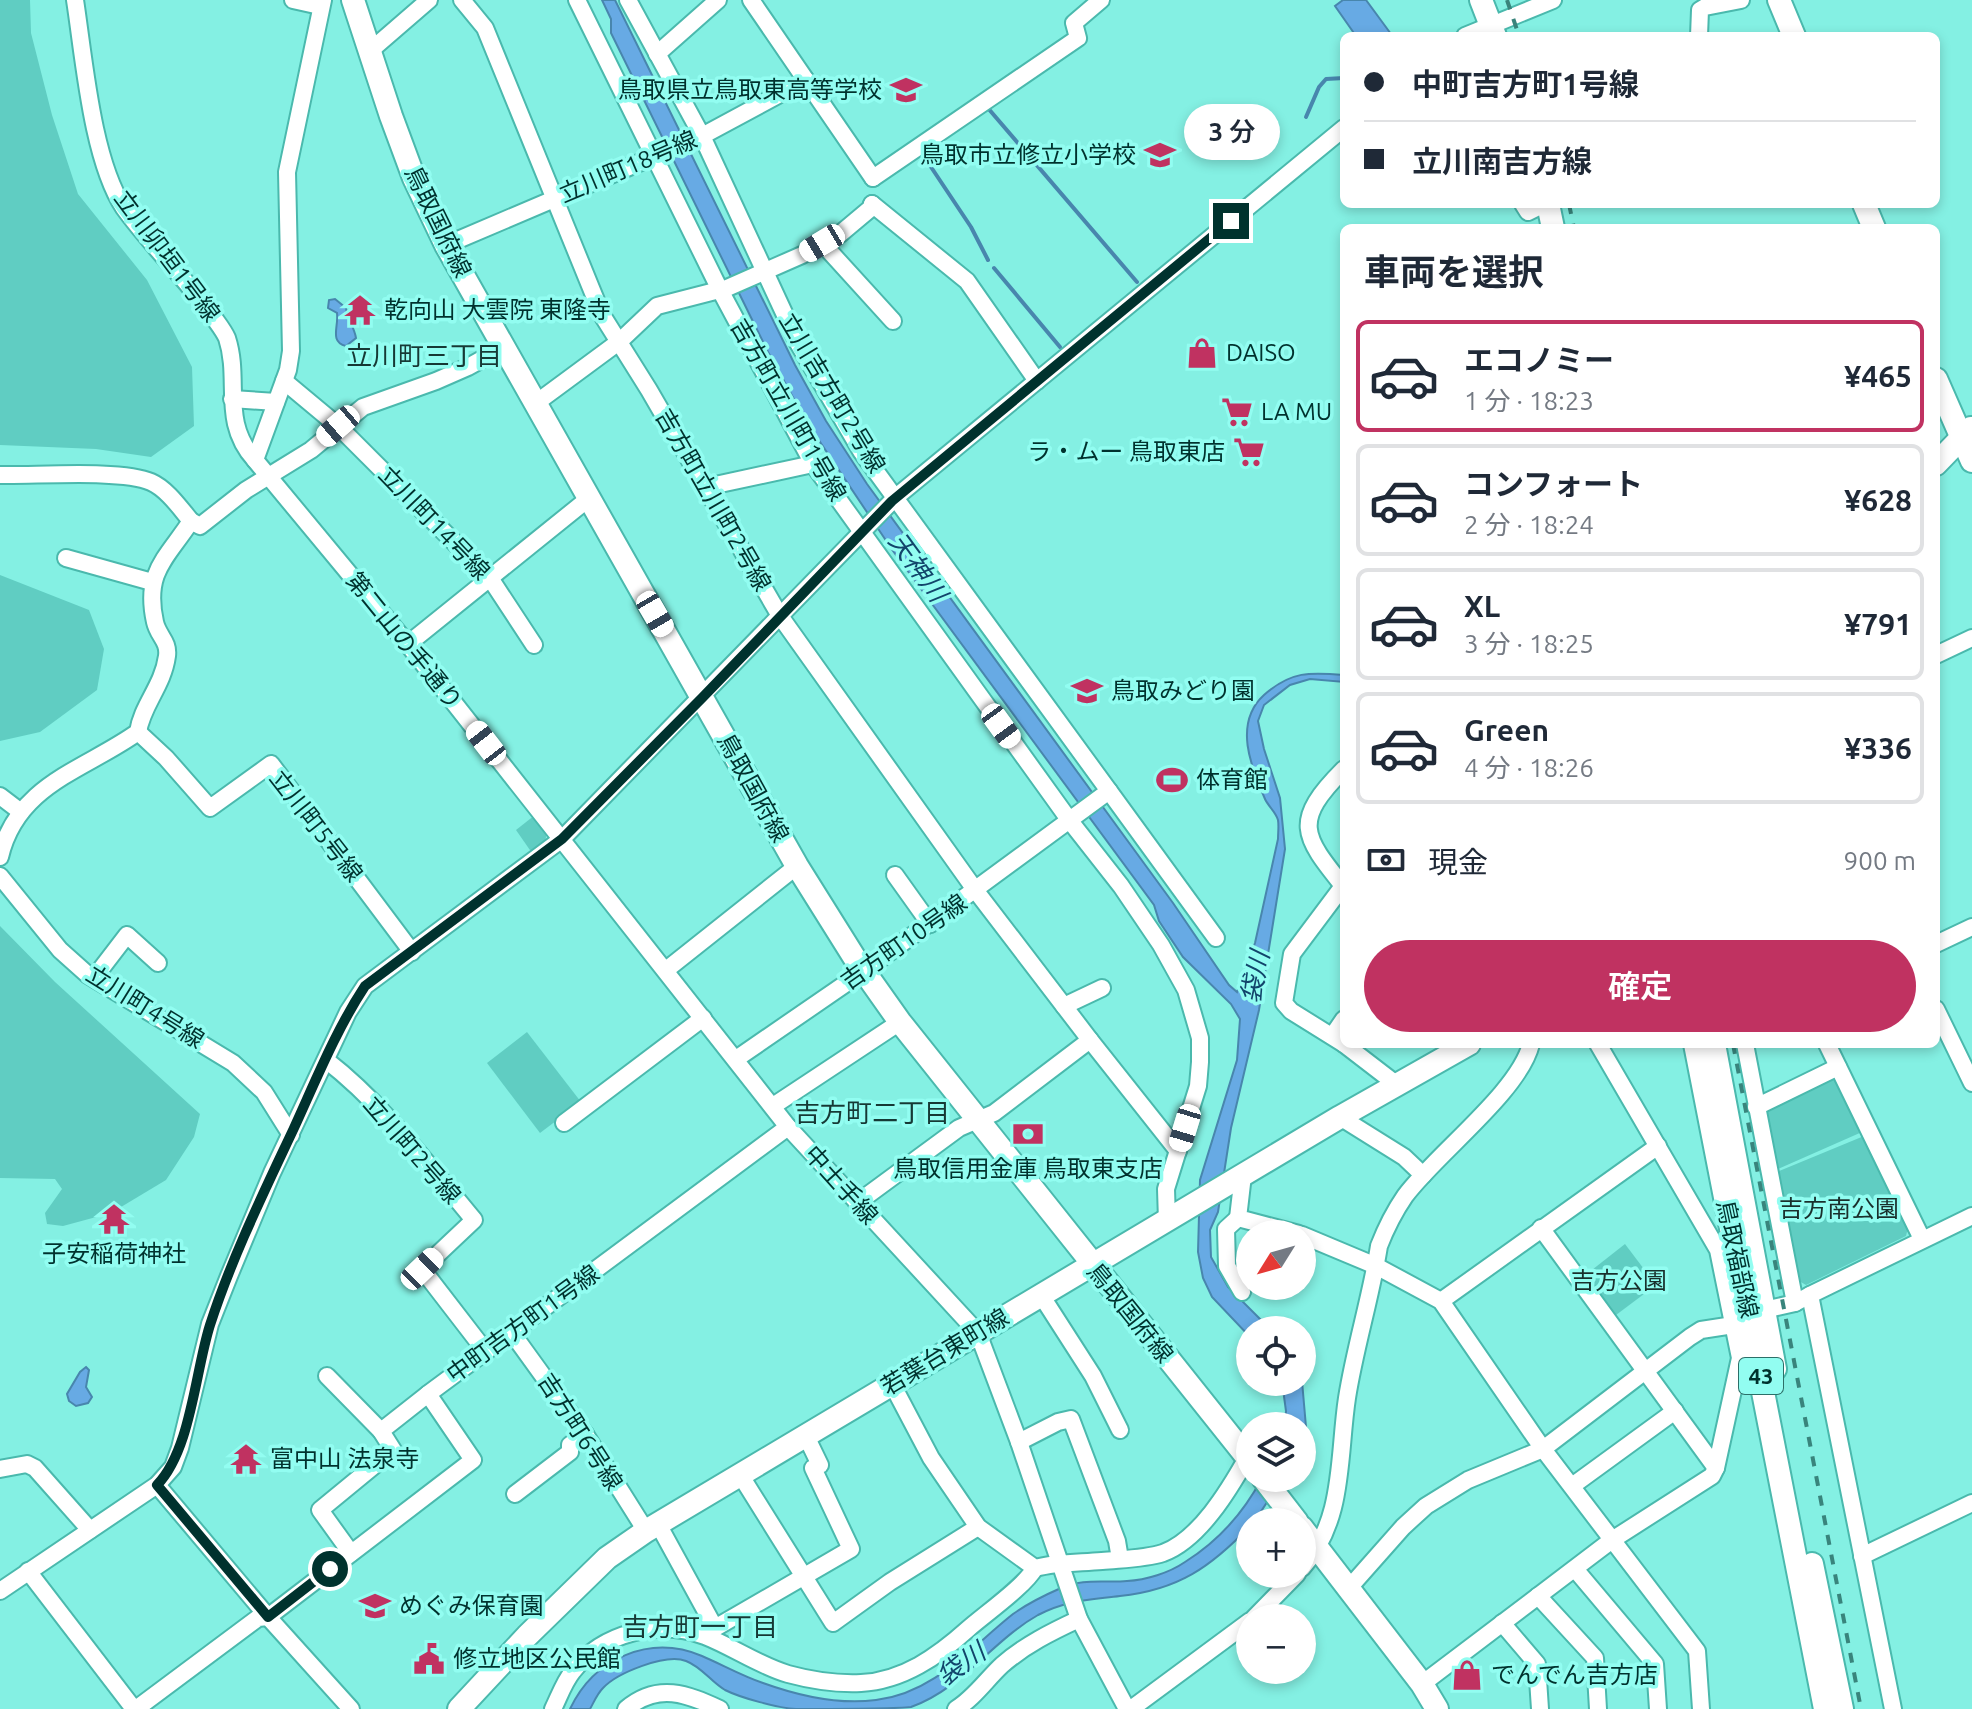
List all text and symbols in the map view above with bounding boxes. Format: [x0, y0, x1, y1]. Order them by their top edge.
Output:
text: 中町吉方町1号線 [1412, 67, 1639, 101]
school or university icon: 鳥取県立鳥取東高等学校 [889, 73, 923, 107]
place label: 鳥取県立鳥取東高等学校 [618, 76, 882, 103]
callout: 3 分 [1183, 105, 1279, 161]
text: 3 分 [1209, 117, 1255, 146]
street label: 立川町18号線 [555, 125, 701, 208]
school or university icon: 鳥取市立修立小学校 [1143, 138, 1177, 172]
place label: 鳥取市立修立小学校 [920, 141, 1136, 168]
text: 立川南吉方線 [1412, 144, 1592, 178]
street label: 鳥取国府線 [400, 162, 477, 282]
street label: 立川卯垣1号線 [109, 185, 226, 327]
route end [1213, 203, 1249, 239]
car [795, 220, 849, 266]
text: 車両を選択 [1364, 251, 1544, 292]
temple icon: 乾向山 大雲院 東隆寺 [343, 293, 377, 327]
place label: 乾向山 大雲院 東隆寺 [384, 296, 611, 323]
street label: 立川吉方町2号線 [774, 308, 891, 478]
street label: 吉方町立川町1号線 [725, 314, 852, 506]
shop icon: DAISO [1185, 336, 1219, 370]
place label: DAISO [1226, 339, 1296, 366]
icon: car [1368, 340, 1440, 412]
district label: 立川町三丁目 [346, 341, 502, 370]
text: エコノミー [1464, 343, 1614, 377]
text: ¥465 [1844, 359, 1912, 393]
text: 1 分 · 18:23 [1464, 386, 1594, 415]
supermarket icon: LA MU [1220, 395, 1254, 429]
place label: LA MU [1261, 398, 1332, 425]
car [312, 401, 364, 451]
street label: 吉方町立川町2号線 [650, 404, 777, 596]
supermarket icon: ラ・ムー 鳥取東店 [1232, 435, 1266, 469]
place label: ラ・ムー 鳥取東店 [1028, 438, 1225, 465]
street label: 立川町14号線 [374, 460, 495, 585]
icon: car [1368, 464, 1440, 536]
text: コンフォート [1464, 467, 1643, 501]
text: ¥628 [1844, 483, 1912, 517]
text: 2 分 · 18:24 [1464, 510, 1594, 539]
water label: 天神川 [884, 527, 955, 609]
street label: 第二山の手通り [341, 567, 468, 714]
car [633, 587, 677, 641]
icon: car [1368, 588, 1440, 660]
text: XL [1464, 589, 1500, 623]
text: ¥791 [1844, 607, 1912, 641]
text: 3 分 · 18:25 [1464, 629, 1594, 658]
school or university icon: 鳥取みどり園 [1070, 674, 1104, 708]
place label: 鳥取みどり園 [1111, 677, 1255, 704]
car [977, 700, 1025, 752]
icon: car [1368, 712, 1440, 784]
text: Green [1464, 713, 1549, 747]
car [462, 717, 510, 769]
street label: 鳥取国府線 [713, 729, 794, 847]
text: ¥336 [1844, 731, 1912, 765]
text: 4 分 · 18:26 [1464, 753, 1594, 782]
sports icon: 体育館 [1155, 763, 1189, 797]
street label: 立川町5号線 [265, 765, 368, 887]
place label: 体育館 [1196, 766, 1268, 793]
icon: cash [1364, 838, 1408, 882]
text: 現金 [1428, 845, 1488, 879]
text: 900 m [1844, 846, 1916, 875]
street label: 吉方町10号線 [836, 888, 972, 995]
button: 確定 [1364, 940, 1916, 1032]
water label: 袋川 [1235, 946, 1275, 1005]
street label: 立川町4号線 [81, 960, 209, 1053]
street label: 立川町2号線 [358, 1090, 466, 1209]
district label: 吉方町二丁目 [794, 1098, 950, 1127]
car [1167, 1102, 1203, 1154]
bank icon: 鳥取信用金庫 鳥取東支店 [1011, 1117, 1045, 1151]
street label: 中土手線 [799, 1140, 884, 1229]
place label: 鳥取信用金庫 鳥取東支店 [893, 1155, 1163, 1182]
park label: 吉方南公園 [1779, 1195, 1899, 1222]
street label: 鳥取福部線 [1712, 1197, 1763, 1320]
temple icon: 子安稲荷神社 [97, 1202, 131, 1236]
north arrow [1236, 1220, 1316, 1300]
map controls [1236, 1220, 1316, 1684]
place label: 子安稲荷神社 [42, 1240, 186, 1267]
car [396, 1244, 448, 1294]
street label: 鳥取国府線 [1082, 1258, 1179, 1368]
street label: 中町吉方町1号線 [441, 1259, 604, 1388]
park label: 吉方公園 [1571, 1267, 1667, 1294]
street label: 若葉台東町線 [876, 1303, 1013, 1400]
button: locate [1236, 1316, 1316, 1396]
road number: 43 [1739, 1358, 1783, 1394]
street label: 吉方町6号線 [533, 1368, 628, 1495]
button: layers [1236, 1412, 1316, 1492]
temple icon: 富中山 法泉寺 [229, 1442, 263, 1476]
place label: 富中山 法泉寺 [270, 1445, 420, 1472]
button: + [1236, 1508, 1316, 1588]
route start [312, 1551, 348, 1587]
school or university icon: めぐみ保育園 [358, 1589, 392, 1623]
place label: めぐみ保育園 [399, 1592, 544, 1619]
button: − [1236, 1604, 1316, 1684]
district label: 吉方町一丁目 [622, 1612, 778, 1641]
water label: 袋川 [931, 1635, 993, 1690]
public building icon: 修立地区公民館 [412, 1642, 446, 1676]
place label: 修立地区公民館 [453, 1645, 621, 1672]
shop icon: でんでん吉方店 [1450, 1658, 1484, 1692]
place label: でんでん吉方店 [1491, 1661, 1658, 1688]

